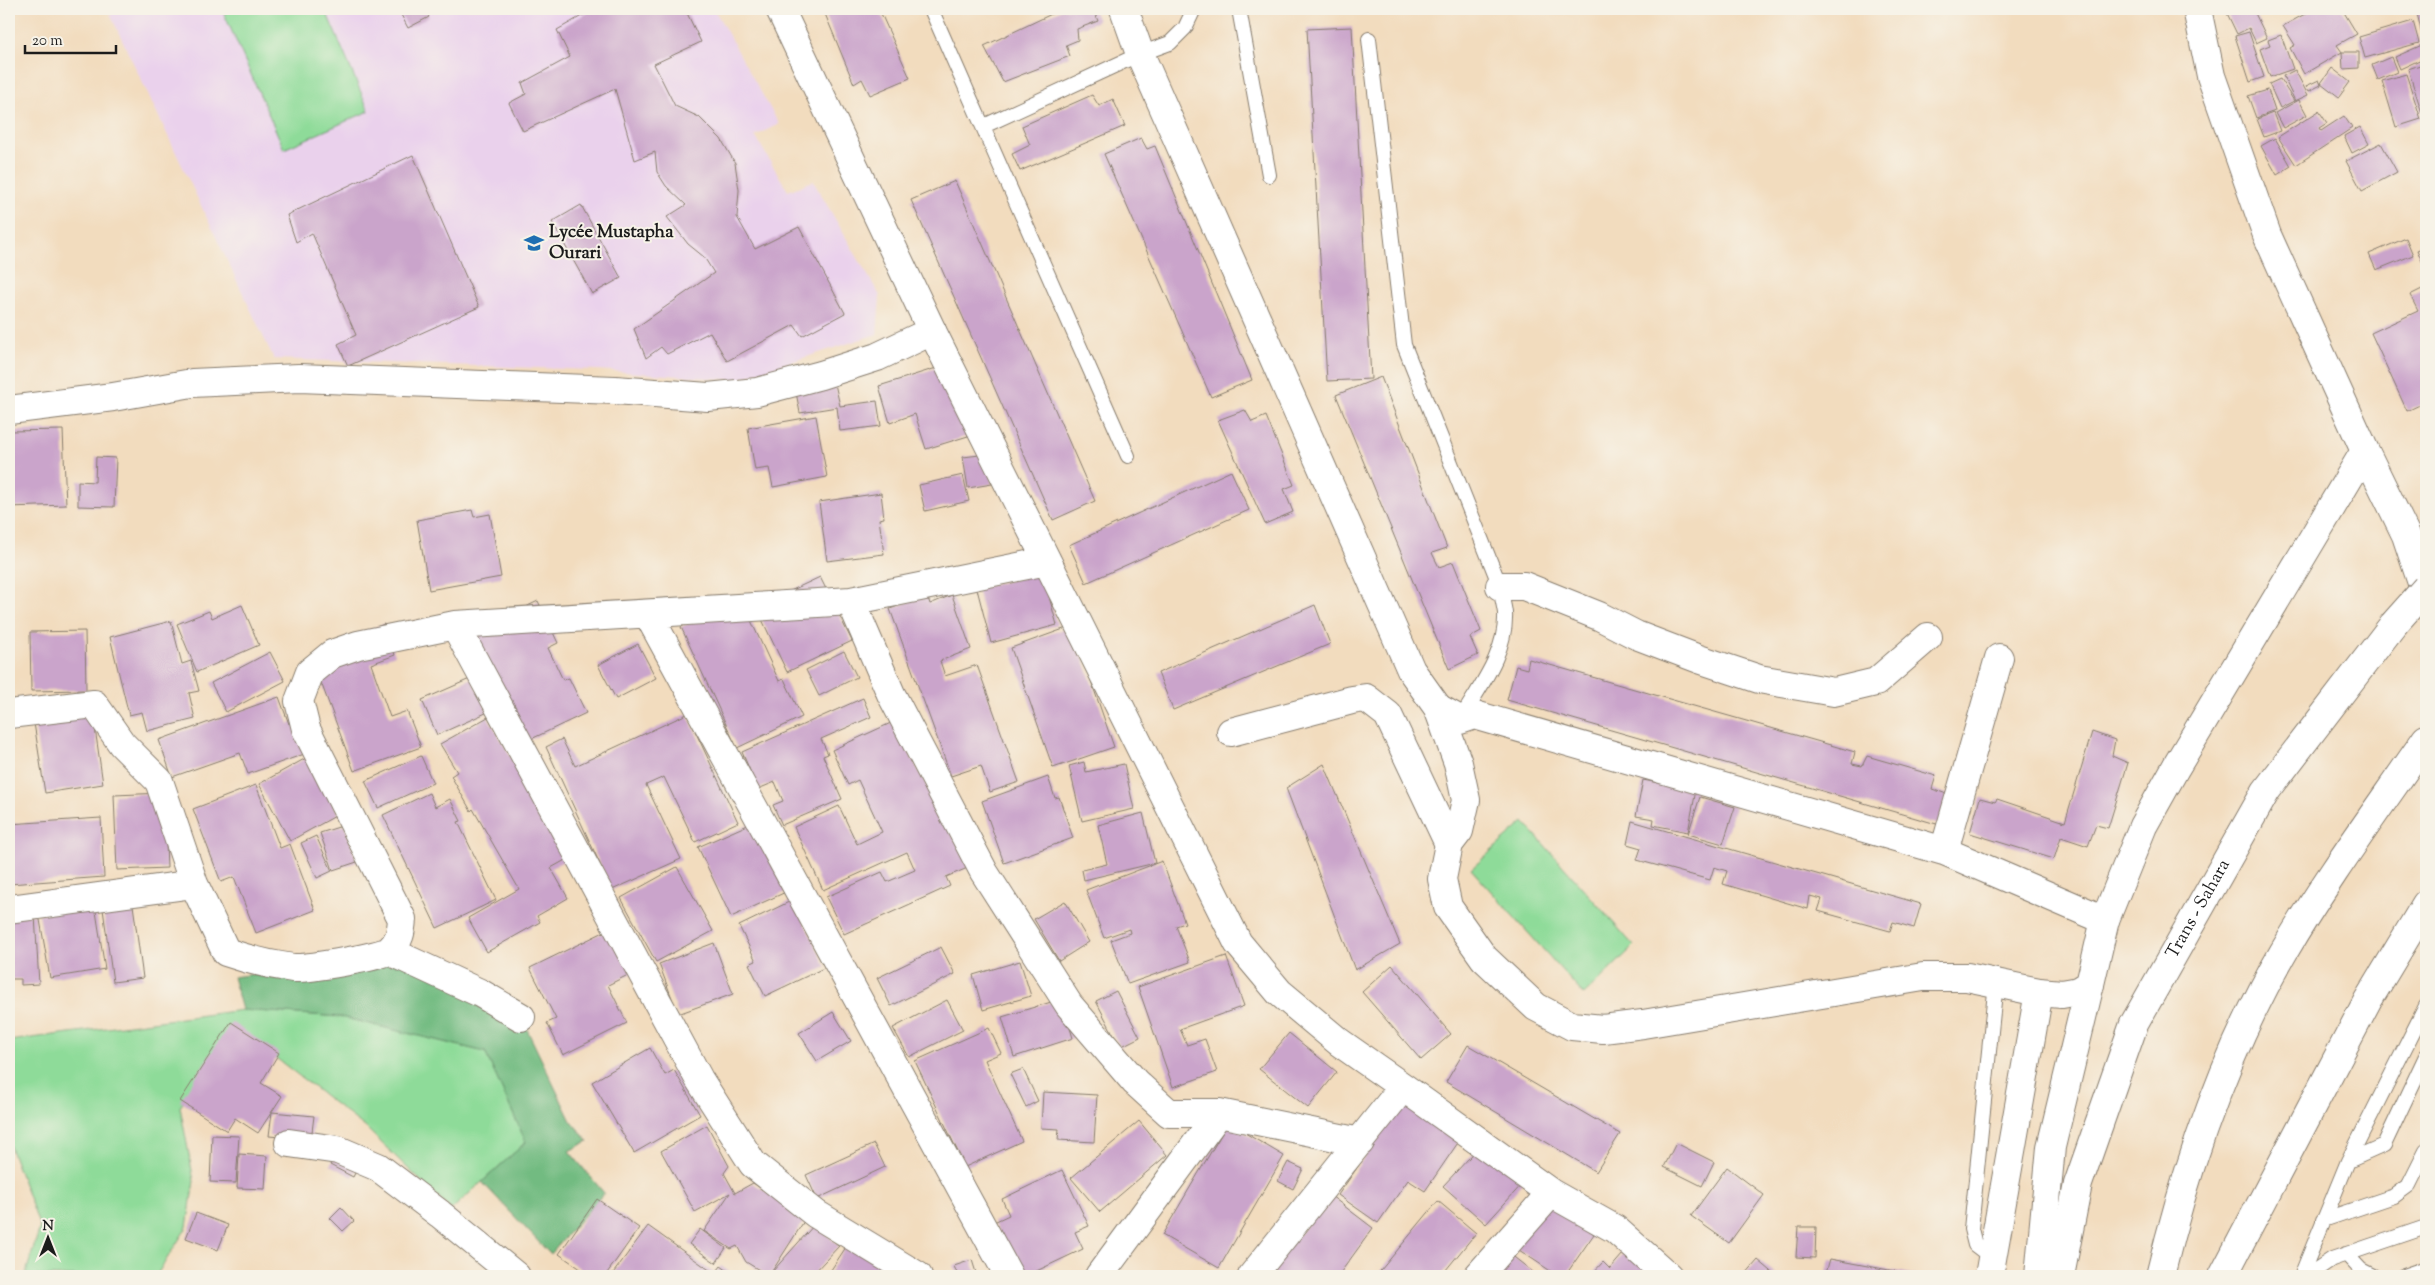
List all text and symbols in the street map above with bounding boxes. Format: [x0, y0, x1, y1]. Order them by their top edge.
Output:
scale bar [25, 22, 116, 54]
text: 20 m [32, 31, 63, 52]
place label: Lycée Mustapha Ourari [549, 220, 674, 267]
school or university icon: Lycée Mustapha Ourari [523, 232, 545, 254]
street label: Trans - Sahara [2160, 855, 2237, 964]
north arrow [22, 1212, 72, 1262]
text: N [42, 1217, 54, 1237]

